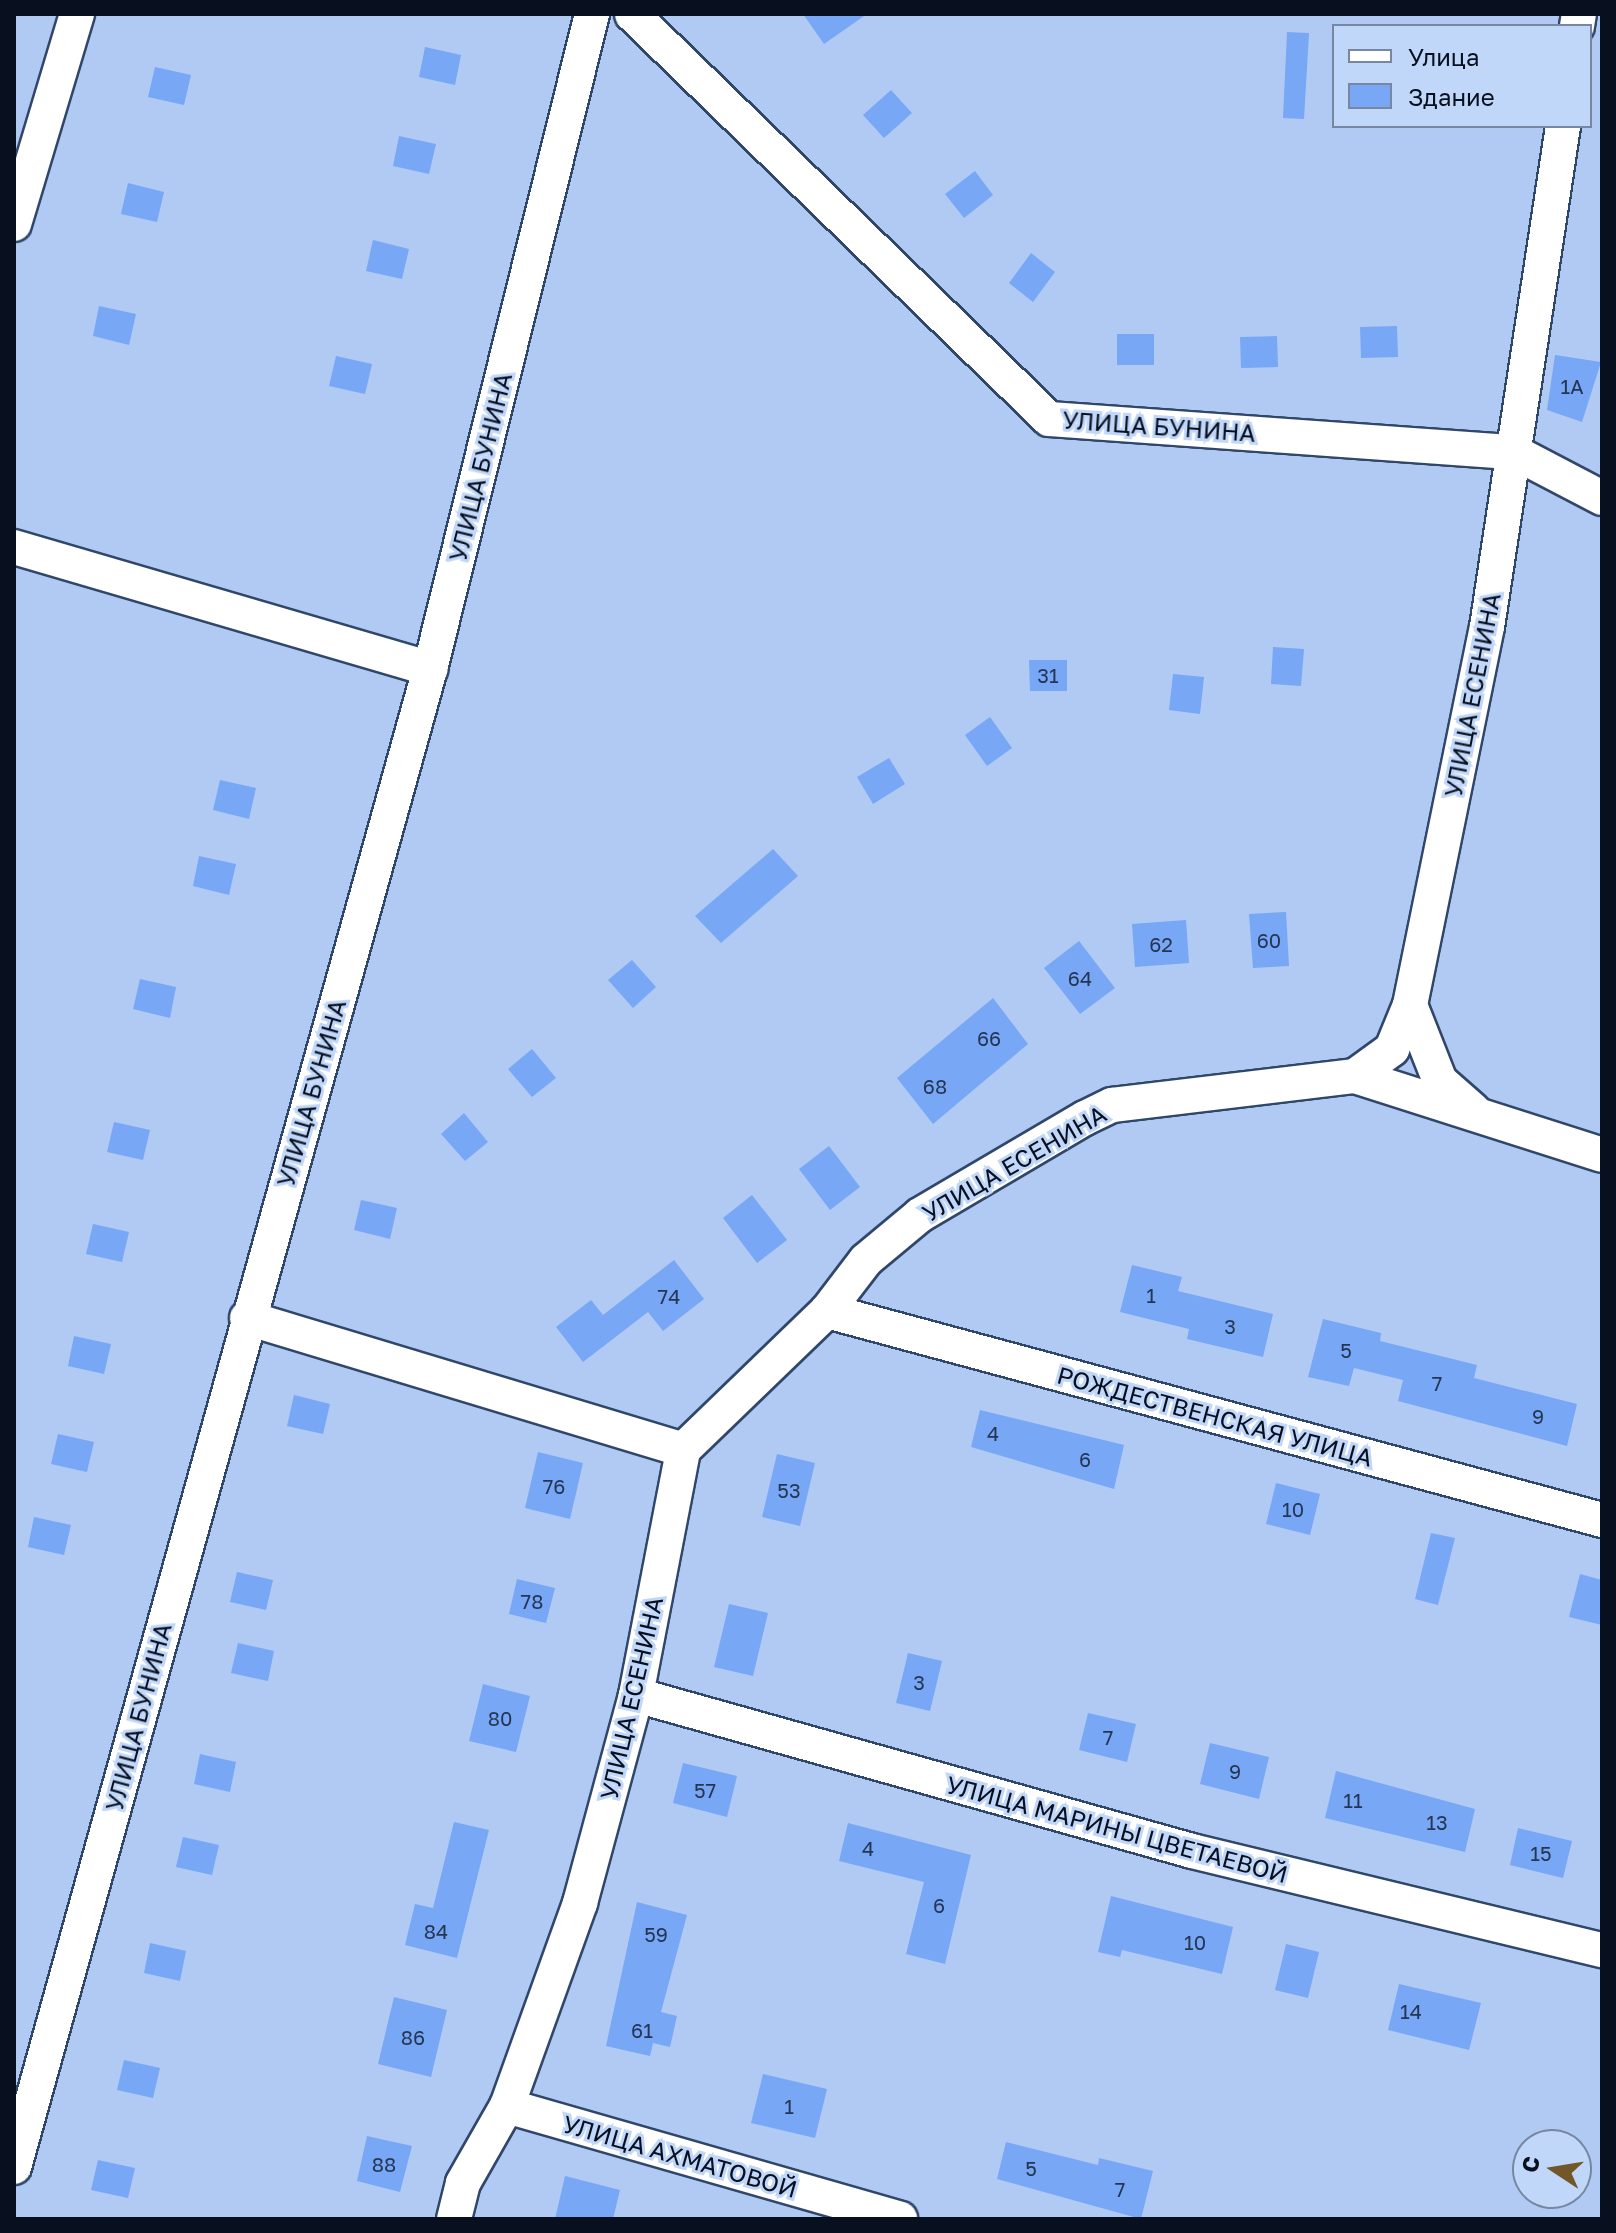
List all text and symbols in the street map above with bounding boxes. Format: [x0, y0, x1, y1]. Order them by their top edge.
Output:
legend [1332, 24, 1592, 128]
text: Улица [1408, 42, 1480, 71]
text: Здание [1408, 82, 1495, 111]
street label: УЛИЦА БУНИНА [443, 370, 517, 564]
house number: 1А [1560, 374, 1584, 398]
street label: УЛИЦА БУНИНА [1061, 405, 1257, 447]
street label: УЛИЦА ЕСЕНИНА [1438, 590, 1506, 800]
house number: 31 [1037, 663, 1059, 687]
house number: 60 [1257, 928, 1281, 952]
house number: 62 [1149, 932, 1173, 956]
house number: 64 [1068, 966, 1092, 990]
street label: УЛИЦА БУНИНА [270, 996, 352, 1190]
house number: 66 [977, 1026, 1001, 1050]
house number: 68 [923, 1074, 947, 1098]
street label: УЛИЦА ЕСЕНИНА [917, 1099, 1111, 1227]
house number: 1 [1146, 1283, 1156, 1307]
house number: 74 [658, 1284, 680, 1308]
house number: 3 [1224, 1314, 1236, 1338]
house number: 5 [1340, 1338, 1352, 1362]
street label: РОЖДЕСТВЕНСКАЯ УЛИЦА [1054, 1360, 1376, 1472]
house number: 7 [1432, 1371, 1442, 1395]
house number: 9 [1532, 1404, 1544, 1428]
house number: 4 [987, 1421, 999, 1445]
house number: 6 [1079, 1447, 1091, 1471]
house number: 76 [543, 1474, 565, 1498]
house number: 53 [777, 1478, 801, 1502]
house number: 10 [1282, 1497, 1304, 1521]
house number: 78 [521, 1589, 543, 1613]
street label: УЛИЦА ЕСЕНИНА [594, 1594, 668, 1802]
street label: УЛИЦА БУНИНА [99, 1620, 177, 1814]
house number: 3 [913, 1670, 925, 1694]
house number: 80 [488, 1706, 512, 1730]
house number: 7 [1103, 1725, 1113, 1749]
house number: 9 [1229, 1759, 1241, 1783]
street label: УЛИЦА МАРИНЫ ЦВЕТАЕВОЙ [943, 1769, 1291, 1889]
house number: 57 [694, 1778, 716, 1802]
house number: 11 [1343, 1788, 1363, 1812]
house number: 13 [1426, 1810, 1448, 1834]
house number: 4 [862, 1836, 874, 1860]
house number: 15 [1530, 1841, 1552, 1865]
house number: 6 [933, 1893, 945, 1917]
house number: 84 [424, 1919, 448, 1943]
house number: 59 [644, 1922, 668, 1946]
house number: 10 [1184, 1930, 1206, 1954]
house number: 14 [1400, 1999, 1422, 2023]
house number: 61 [631, 2018, 653, 2042]
house number: 86 [401, 2025, 425, 2049]
house number: 1 [784, 2094, 794, 2118]
street label: УЛИЦА АХМАТОВОЙ [560, 2109, 800, 2203]
north arrow [1512, 2129, 1592, 2209]
house number: 88 [372, 2152, 396, 2176]
text: С [1515, 2154, 1545, 2175]
house number: 5 [1025, 2156, 1037, 2180]
house number: 7 [1115, 2177, 1125, 2201]

